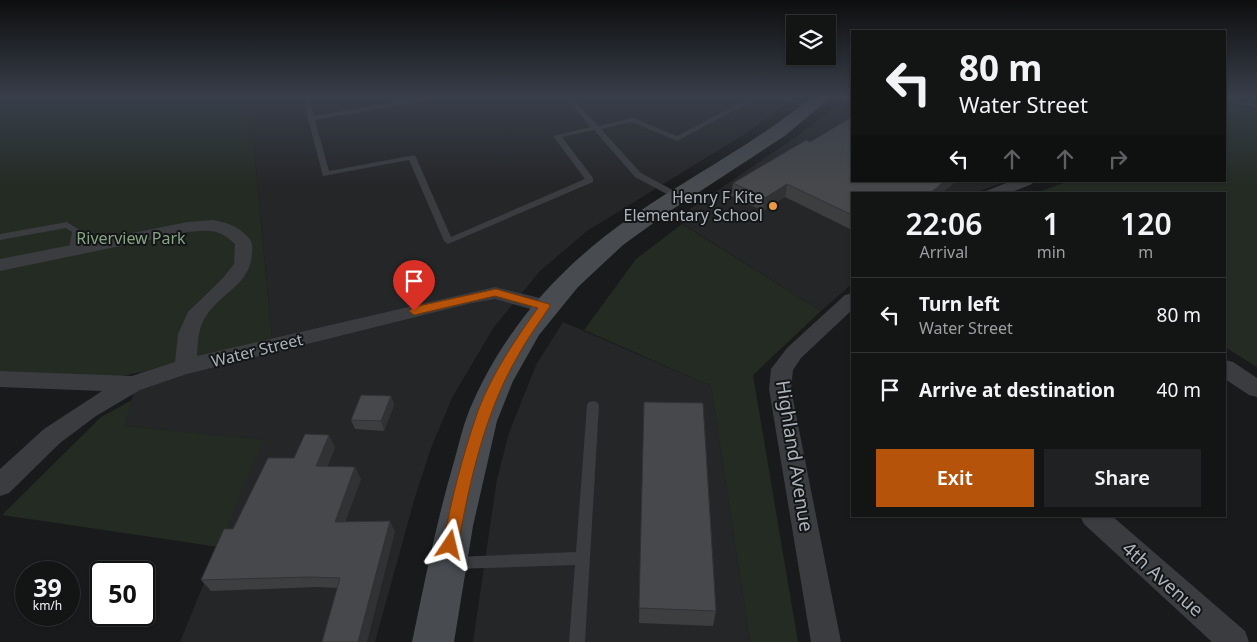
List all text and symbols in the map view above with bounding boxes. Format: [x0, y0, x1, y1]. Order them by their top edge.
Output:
map controls [786, 15, 836, 65]
button: layers [786, 15, 836, 65]
text: 80 m [959, 44, 1042, 91]
icon: left [876, 50, 941, 115]
text: Water Street [959, 89, 1088, 119]
icon: left [945, 145, 973, 173]
icon: ahead [998, 145, 1026, 173]
icon: ahead [1051, 145, 1079, 173]
icon: right [1104, 145, 1132, 173]
place label: Henry F Kite Elementary School [624, 186, 763, 226]
marker: Henry F Kite Elementary School [767, 200, 779, 212]
text: 22:06 [905, 203, 982, 244]
text: 1 [1043, 203, 1060, 244]
text: 120 [1120, 203, 1172, 244]
park label: Riverview Park [76, 227, 186, 249]
text: Arrival [919, 241, 968, 263]
text: min [1037, 241, 1066, 263]
text: m [1138, 241, 1153, 263]
pin [393, 260, 435, 311]
icon: arrive [400, 267, 428, 295]
text: Turn left [919, 291, 1000, 317]
icon: left [876, 301, 904, 329]
text: 80 m [1157, 302, 1201, 328]
text: Water Street [919, 317, 1013, 339]
street label: Water Street [209, 328, 305, 372]
icon: arrive [876, 376, 904, 404]
text: Arrive at destination [919, 377, 1115, 403]
text: 40 m [1157, 377, 1201, 403]
street label: Highland Avenue [770, 378, 820, 534]
button: Exit [876, 449, 1034, 507]
button: Share [1044, 449, 1201, 507]
position arrow [423, 518, 475, 570]
street label: 4th Avenue [1117, 536, 1209, 622]
speed limit sign: 50 [90, 561, 155, 626]
text: 39 [33, 570, 62, 604]
text: km/h [33, 597, 62, 614]

